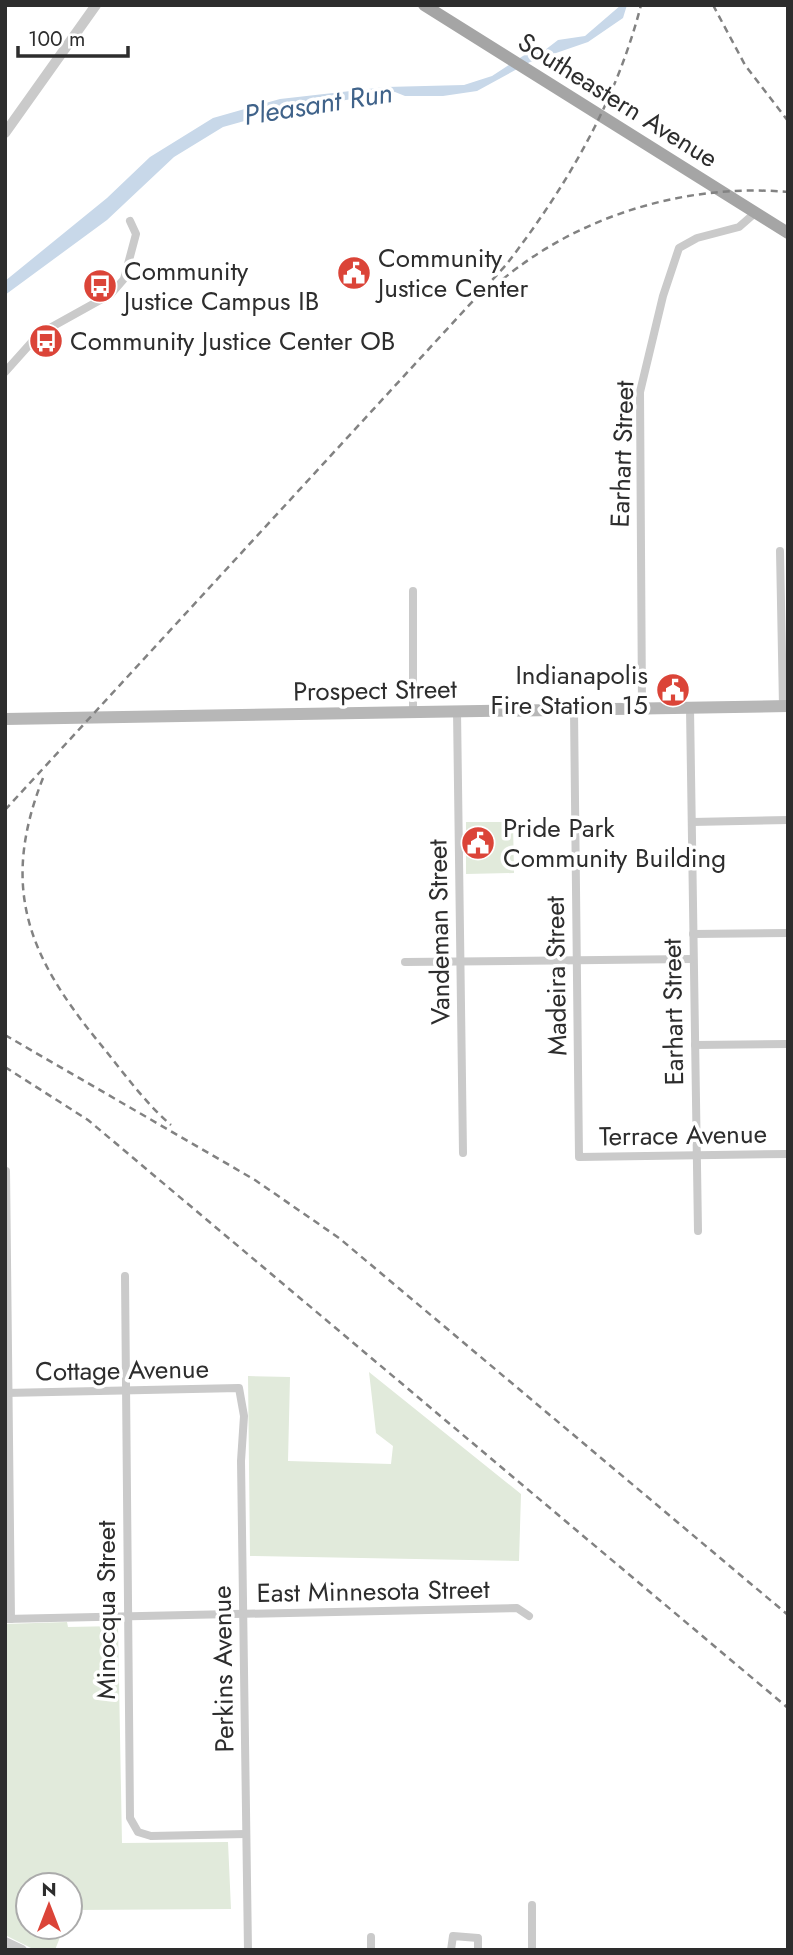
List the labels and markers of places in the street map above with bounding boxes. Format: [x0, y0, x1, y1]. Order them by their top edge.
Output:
place label: Community Justice Center [375, 239, 528, 307]
place label: Community Justice Campus IB [121, 252, 319, 320]
public building icon: Community Justice Center [335, 254, 373, 292]
bus stop icon: Community Justice Campus IB [81, 267, 119, 305]
bus stop icon: Community Justice Center OB [27, 322, 65, 360]
place label: Community Justice Center OB [70, 322, 395, 360]
place label: Indianapolis Fire Station 15 [491, 656, 648, 724]
public building icon: Indianapolis Fire Station 15 [654, 671, 692, 709]
place label: Pride Park Community Building [503, 809, 726, 877]
public building icon: Pride Park Community Building [459, 824, 497, 862]

